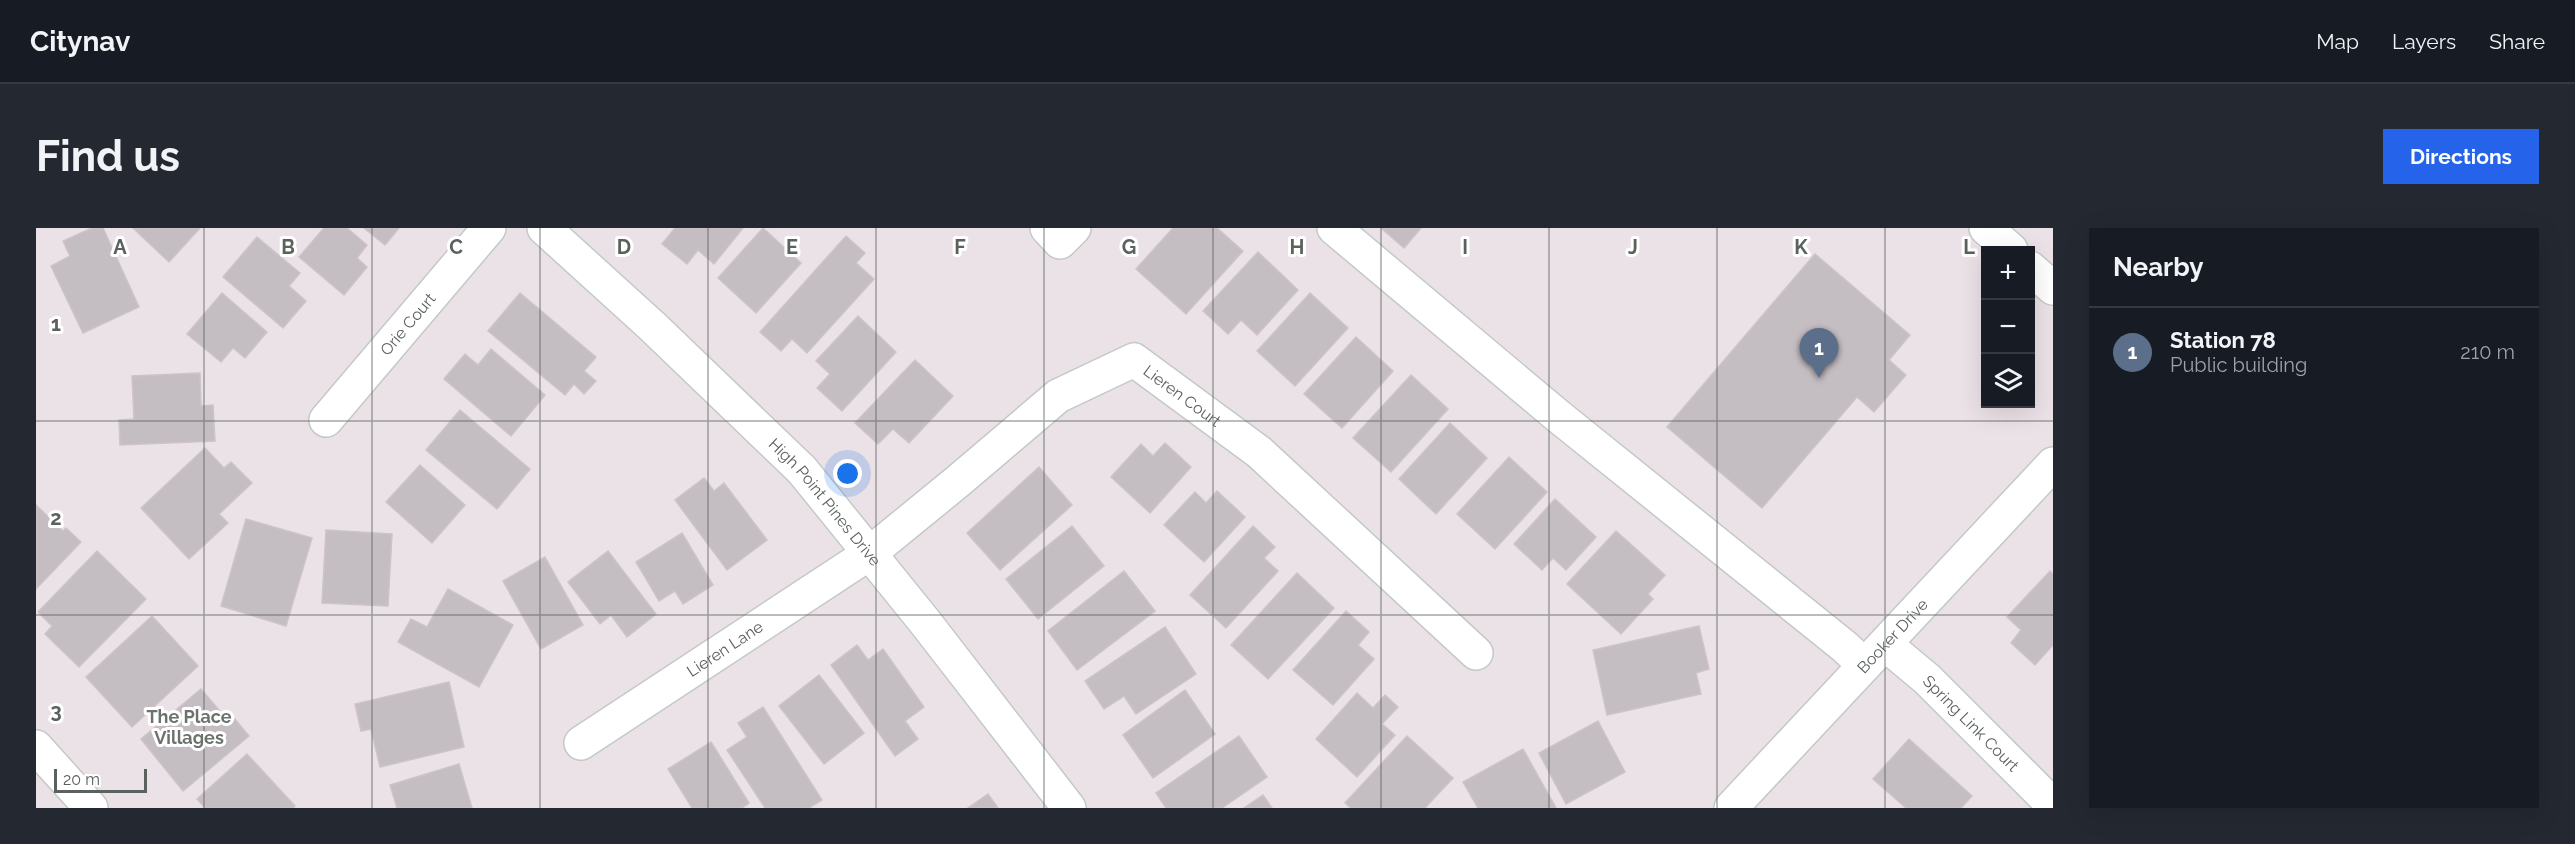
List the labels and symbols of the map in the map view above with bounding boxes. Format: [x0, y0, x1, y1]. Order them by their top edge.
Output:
text: A [113, 235, 127, 259]
text: B [281, 235, 295, 259]
text: C [449, 235, 463, 259]
text: D [617, 235, 631, 259]
text: E [786, 235, 798, 259]
text: F [954, 235, 966, 259]
text: G [1122, 235, 1136, 259]
text: H [1290, 235, 1304, 259]
text: I [1462, 235, 1468, 259]
text: J [1628, 235, 1638, 259]
text: K [1794, 235, 1808, 259]
text: L [1963, 235, 1975, 259]
street label: Orie Court [376, 289, 440, 359]
text: 1 [51, 312, 61, 336]
pin: 1 [1800, 328, 1838, 378]
street label: Lieren Court [1140, 361, 1225, 431]
street label: High Point Pines Drive [765, 434, 885, 570]
your location [833, 459, 862, 488]
text: 2 [50, 506, 62, 530]
street label: Booker Drive [1853, 595, 1932, 677]
street label: Lieren Lane [683, 617, 767, 681]
street label: Spring Link Court [1919, 672, 2023, 776]
text: 3 [50, 699, 62, 723]
district label: The Place Villages [146, 706, 232, 748]
scale bar [54, 766, 147, 794]

